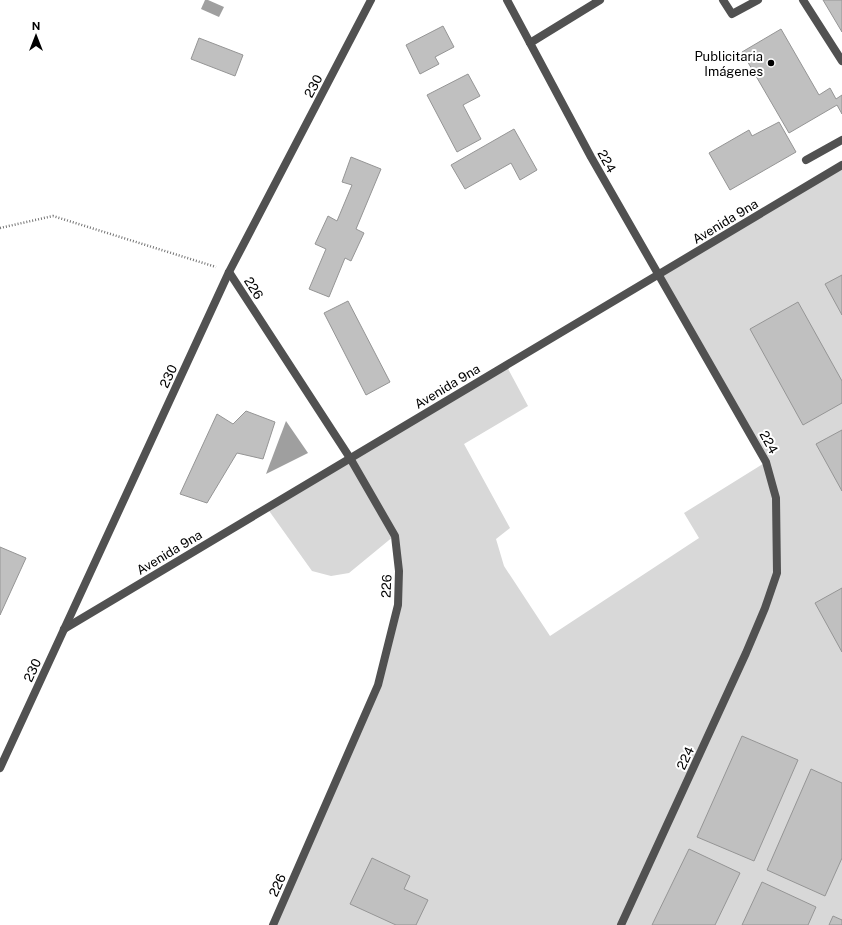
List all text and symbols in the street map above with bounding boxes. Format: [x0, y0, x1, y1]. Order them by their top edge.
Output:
north arrow [16, 16, 56, 56]
text: N [32, 20, 40, 32]
place label: Publicitaria Imágenes [694, 49, 763, 79]
marker: Publicitaria Imágenes [766, 58, 776, 68]
street label: 230 [301, 72, 326, 100]
street label: 224 [594, 147, 619, 175]
street label: Avenida 9na [690, 196, 761, 247]
street label: 226 [241, 274, 266, 302]
street label: Avenida 9na [412, 361, 483, 412]
street label: 230 [157, 362, 180, 390]
street label: 224 [756, 428, 781, 456]
street label: Avenida 9na [134, 527, 205, 578]
street label: 226 [379, 574, 394, 598]
street label: 230 [21, 656, 44, 684]
street label: 224 [674, 744, 697, 772]
street label: 226 [266, 871, 289, 899]

